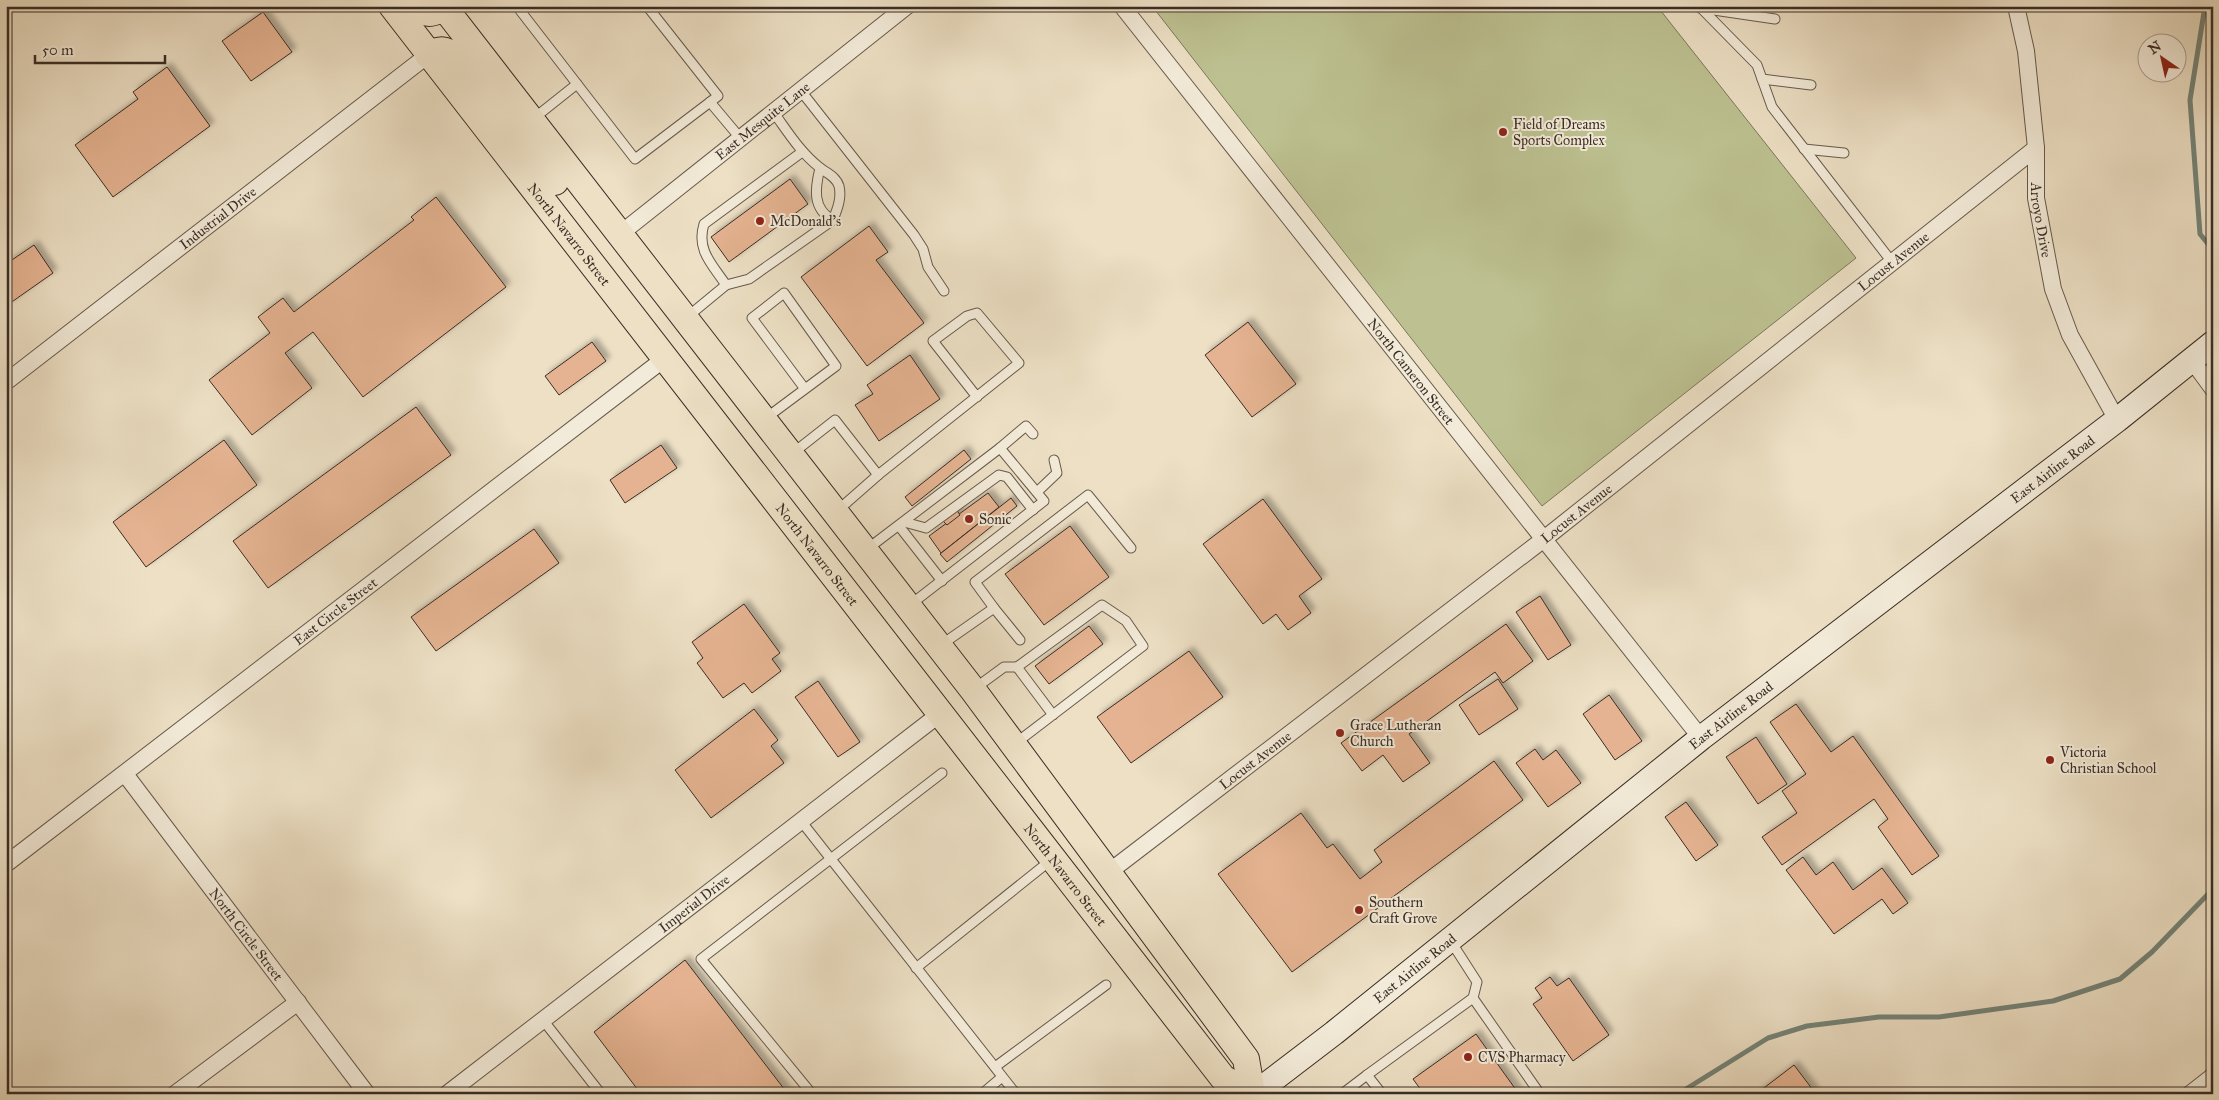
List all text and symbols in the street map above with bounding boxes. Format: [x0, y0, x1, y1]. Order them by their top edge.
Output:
scale bar [35, 32, 165, 64]
north arrow [2136, 32, 2186, 82]
text: N [2145, 37, 2165, 58]
text: 50 m [42, 41, 74, 59]
street label: East Mesquite Lane [712, 78, 813, 163]
place label: Field of Dreams Sports Complex [1513, 116, 1605, 149]
marker: Field of Dreams Sports Complex [1497, 126, 1509, 138]
street label: North Navarro Street [524, 180, 614, 289]
street label: Arroyo Drive [2027, 181, 2055, 259]
street label: Industrial Drive [176, 183, 260, 253]
place label: McDonald's [770, 213, 841, 230]
marker: McDonald's [754, 215, 766, 227]
street label: Locust Avenue [1854, 228, 1932, 295]
street label: North Cameron Street [1364, 315, 1458, 428]
street label: East Airline Road [2007, 432, 2098, 507]
street label: Locust Avenue [1537, 480, 1615, 547]
street label: North Navarro Street [772, 500, 862, 609]
place label: Sonic [979, 511, 1012, 528]
marker: Sonic [963, 513, 975, 525]
street label: East Circle Street [290, 574, 380, 649]
street label: East Airline Road [1685, 678, 1776, 753]
place label: Grace Lutheran Church [1350, 717, 1442, 750]
street label: Locust Avenue [1216, 727, 1295, 793]
marker: Grace Lutheran Church [1334, 727, 1346, 739]
place label: Victoria Christian School [2059, 744, 2157, 777]
marker: Victoria Christian School [2044, 754, 2056, 766]
street label: North Navarro Street [1020, 820, 1110, 929]
street label: Imperial Drive [655, 871, 733, 936]
street label: North Circle Street [206, 885, 287, 984]
place label: Southern Craft Grove [1369, 894, 1437, 927]
marker: Southern Craft Grove [1353, 904, 1365, 916]
street label: East Airline Road [1370, 930, 1459, 1007]
place label: CVS Pharmacy [1478, 1049, 1566, 1066]
marker: CVS Pharmacy [1462, 1051, 1474, 1063]

